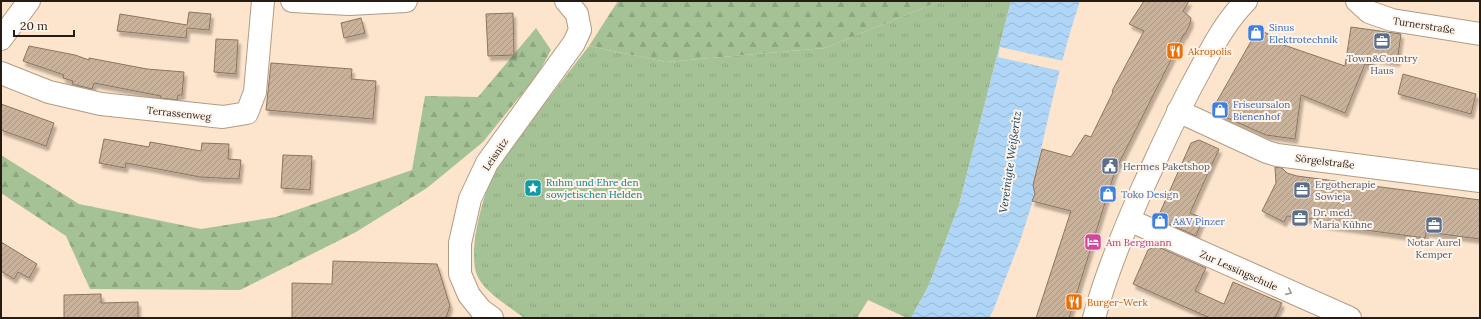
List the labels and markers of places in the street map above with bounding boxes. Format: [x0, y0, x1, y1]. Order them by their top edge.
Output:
place label: Sinus Elektrotechnik [1269, 21, 1338, 46]
shop icon: Sinus Elektrotechnik [1246, 23, 1266, 43]
office icon: Town&Country Haus [1372, 31, 1392, 51]
restaurant icon: Akropolis [1165, 41, 1185, 61]
place label: Akropolis [1187, 45, 1232, 58]
place label: Town&Country Haus [1346, 52, 1418, 77]
place label: Friseursalon Bienenhof [1233, 98, 1290, 123]
shop icon: Friseursalon Bienenhof [1210, 100, 1230, 120]
public building icon: Hermes Paketshop [1100, 156, 1120, 176]
place label: Hermes Paketshop [1123, 160, 1210, 173]
place label: Ruhm und Ehre den sowjetischen Helden [546, 176, 642, 201]
place icon: Ruhm und Ehre den sowjetischen Helden [523, 178, 543, 198]
place label: Ergotherapie Sowieja [1315, 178, 1376, 203]
office icon: Ergotherapie Sowieja [1292, 180, 1312, 200]
shop icon: Toko Design [1098, 184, 1118, 204]
place label: Toko Design [1121, 188, 1178, 201]
place label: Dr. med. Maria Kühne [1313, 206, 1373, 231]
office icon: Dr. med. Maria Kühne [1290, 208, 1310, 228]
shop icon: A&V Pinzer [1150, 211, 1170, 231]
place label: A&V Pinzer [1172, 215, 1225, 228]
office icon: Notar Aurel Kemper [1424, 215, 1444, 235]
hotel icon: Am Bergmann [1083, 232, 1103, 252]
place label: Am Bergmann [1105, 236, 1172, 249]
place label: Notar Aurel Kemper [1407, 236, 1461, 261]
restaurant icon: Burger-Werk [1064, 292, 1084, 312]
place label: Burger-Werk [1087, 296, 1148, 309]

